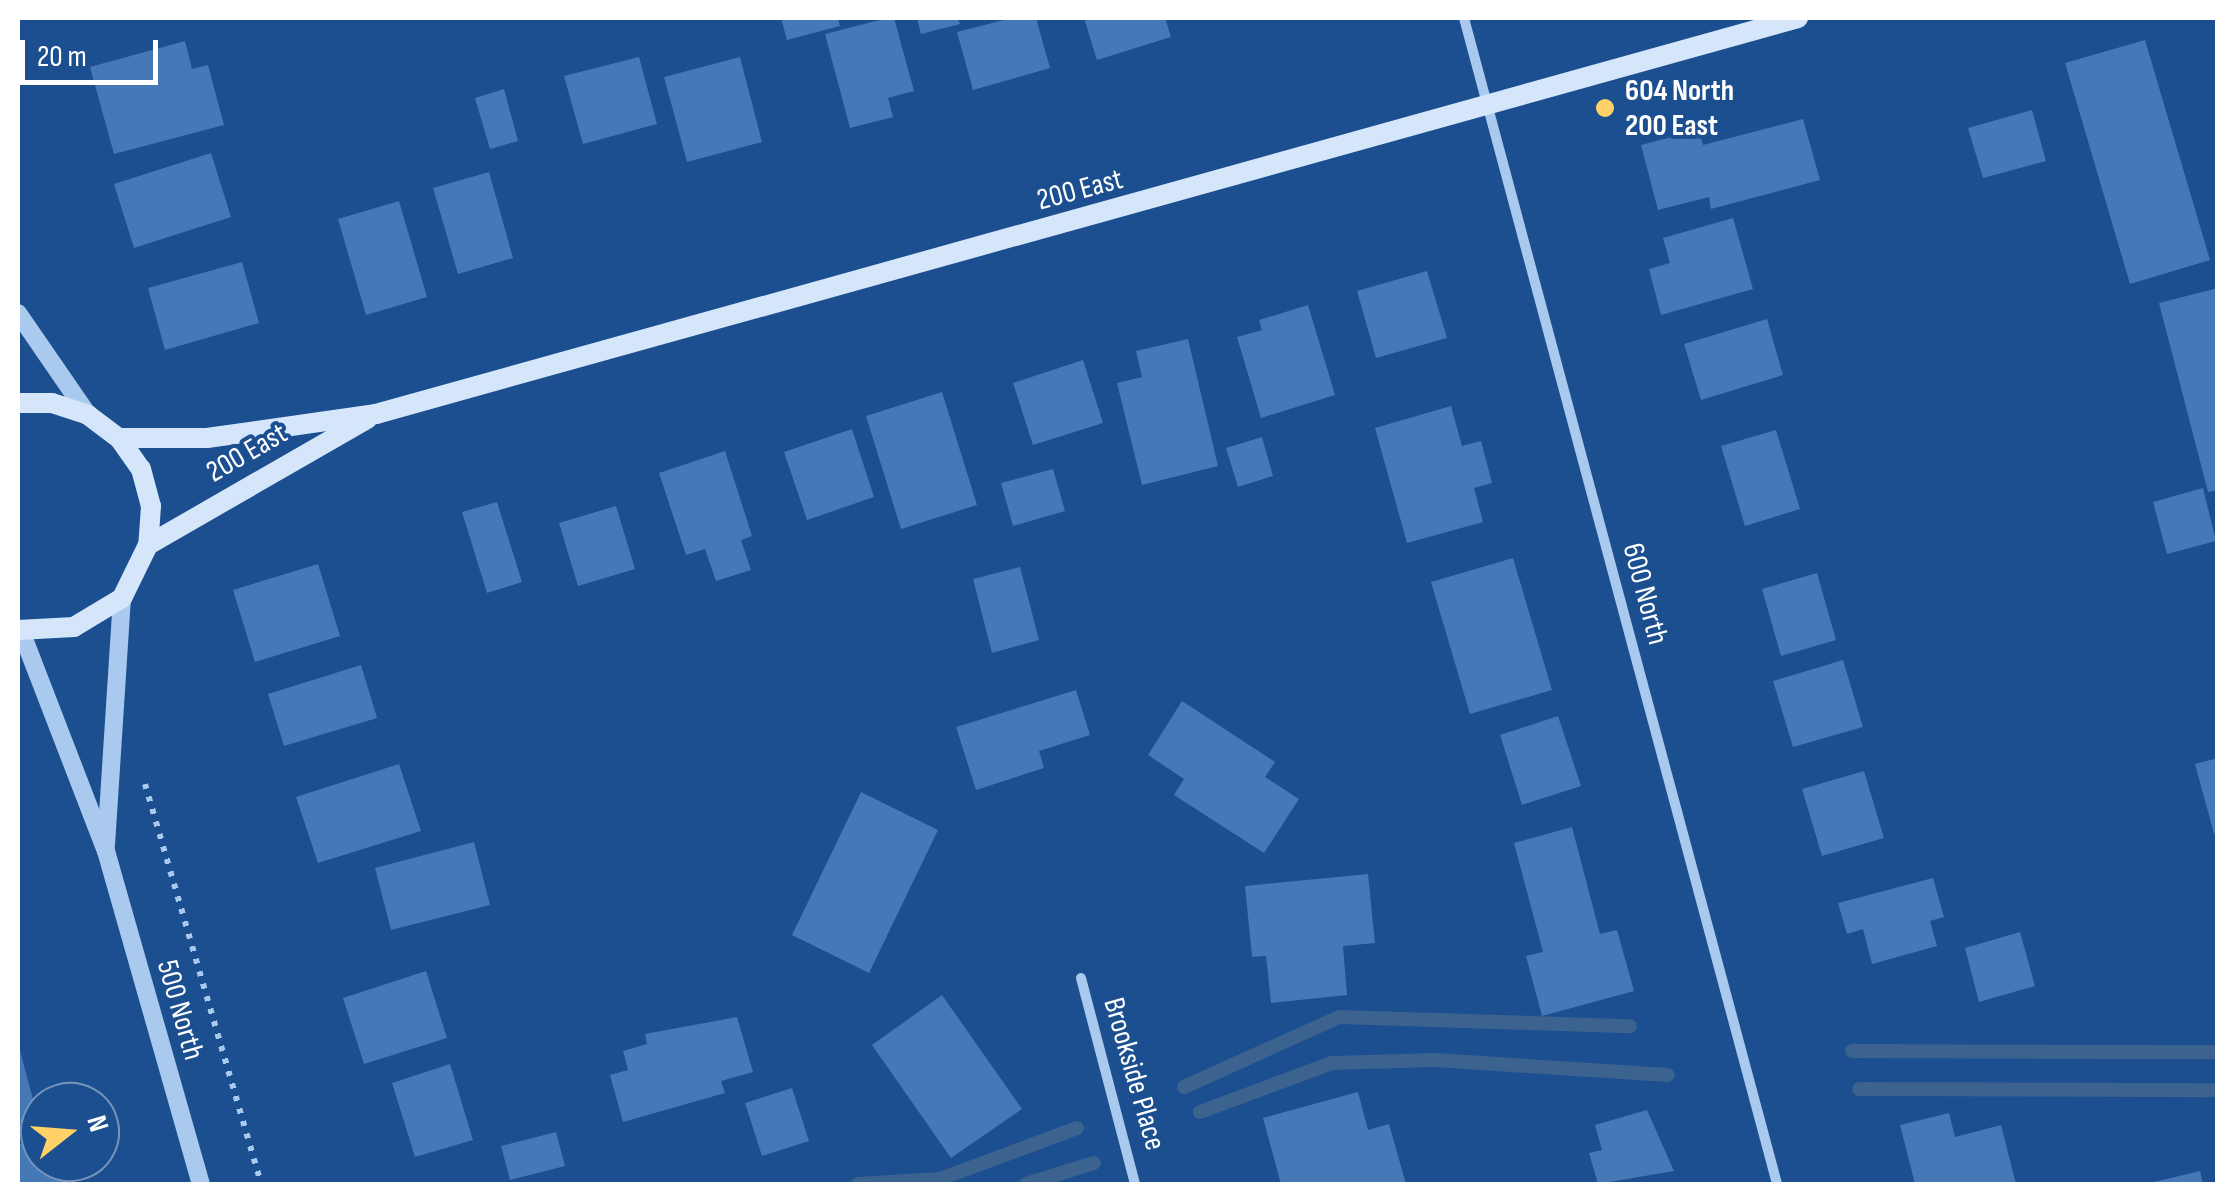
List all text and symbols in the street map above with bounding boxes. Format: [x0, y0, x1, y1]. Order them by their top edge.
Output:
scale bar [25, 20, 162, 82]
text: 20 m [37, 39, 87, 75]
place label: 604 North 200 East [1625, 73, 1734, 144]
marker: 604 North 200 East [1594, 97, 1616, 119]
street label: 200 East [1033, 161, 1127, 219]
street label: 200 East [200, 416, 294, 490]
street label: 600 North [1614, 539, 1676, 649]
street label: 500 North [149, 956, 211, 1064]
street label: Brookside Place [1095, 994, 1173, 1154]
north arrow [20, 1082, 120, 1182]
text: N [79, 1112, 115, 1136]

